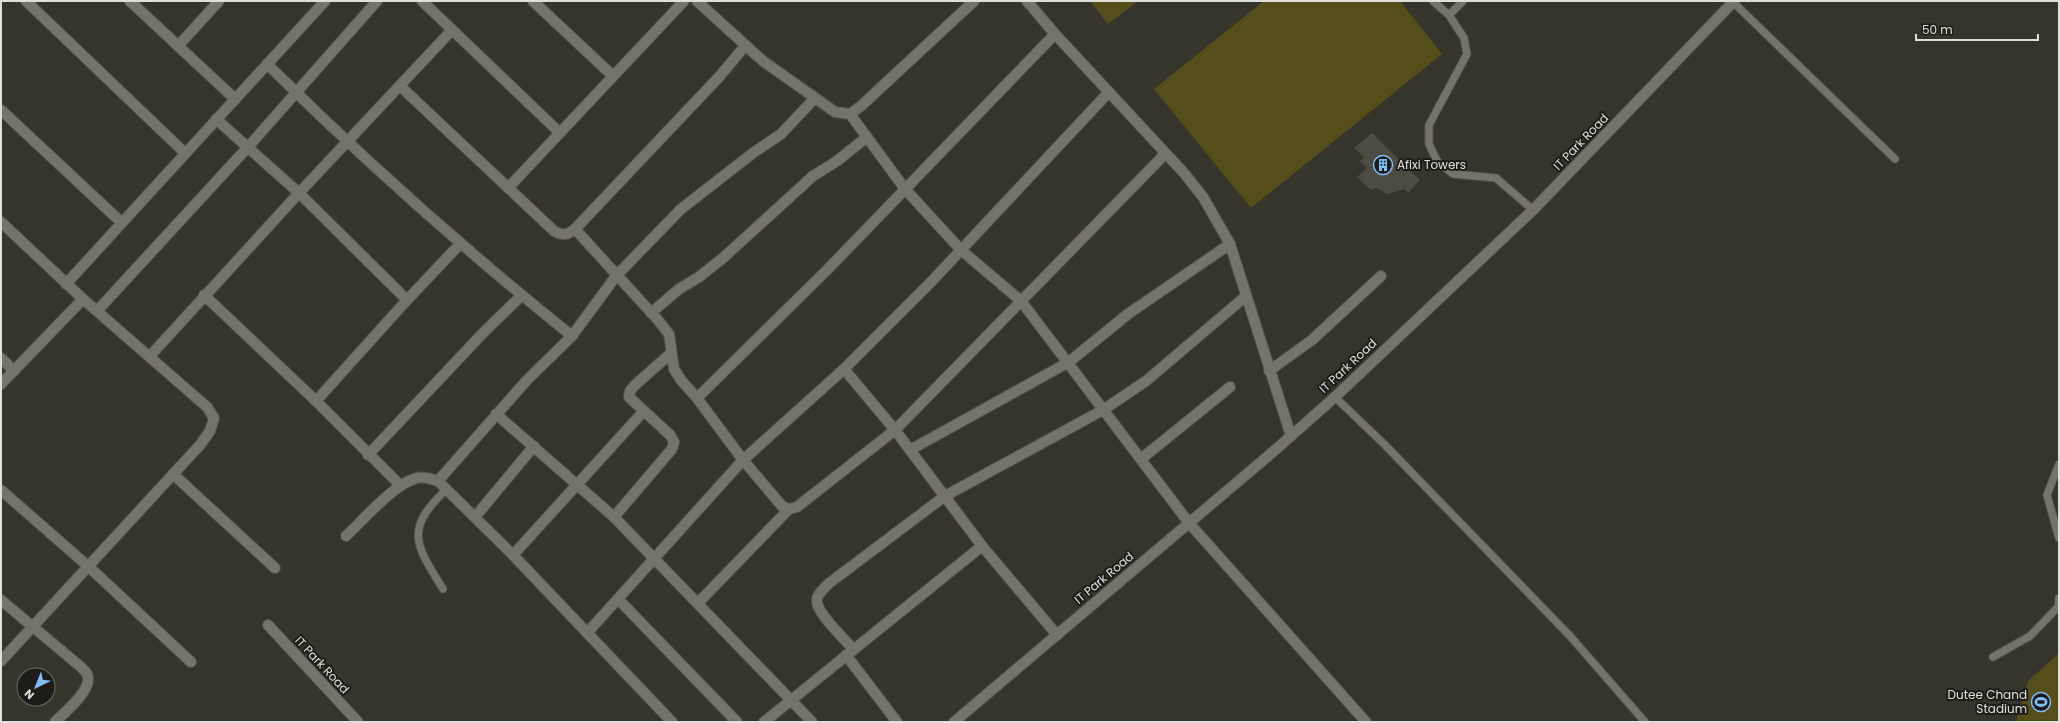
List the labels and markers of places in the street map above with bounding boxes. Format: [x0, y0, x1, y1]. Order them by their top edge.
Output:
building icon: Afixi Towers [1372, 154, 1394, 176]
place label: Afixi Towers [1397, 156, 1466, 173]
place label: Dutee Chand Stadium [1948, 686, 2027, 717]
sports icon: Dutee Chand Stadium [2030, 691, 2052, 713]

